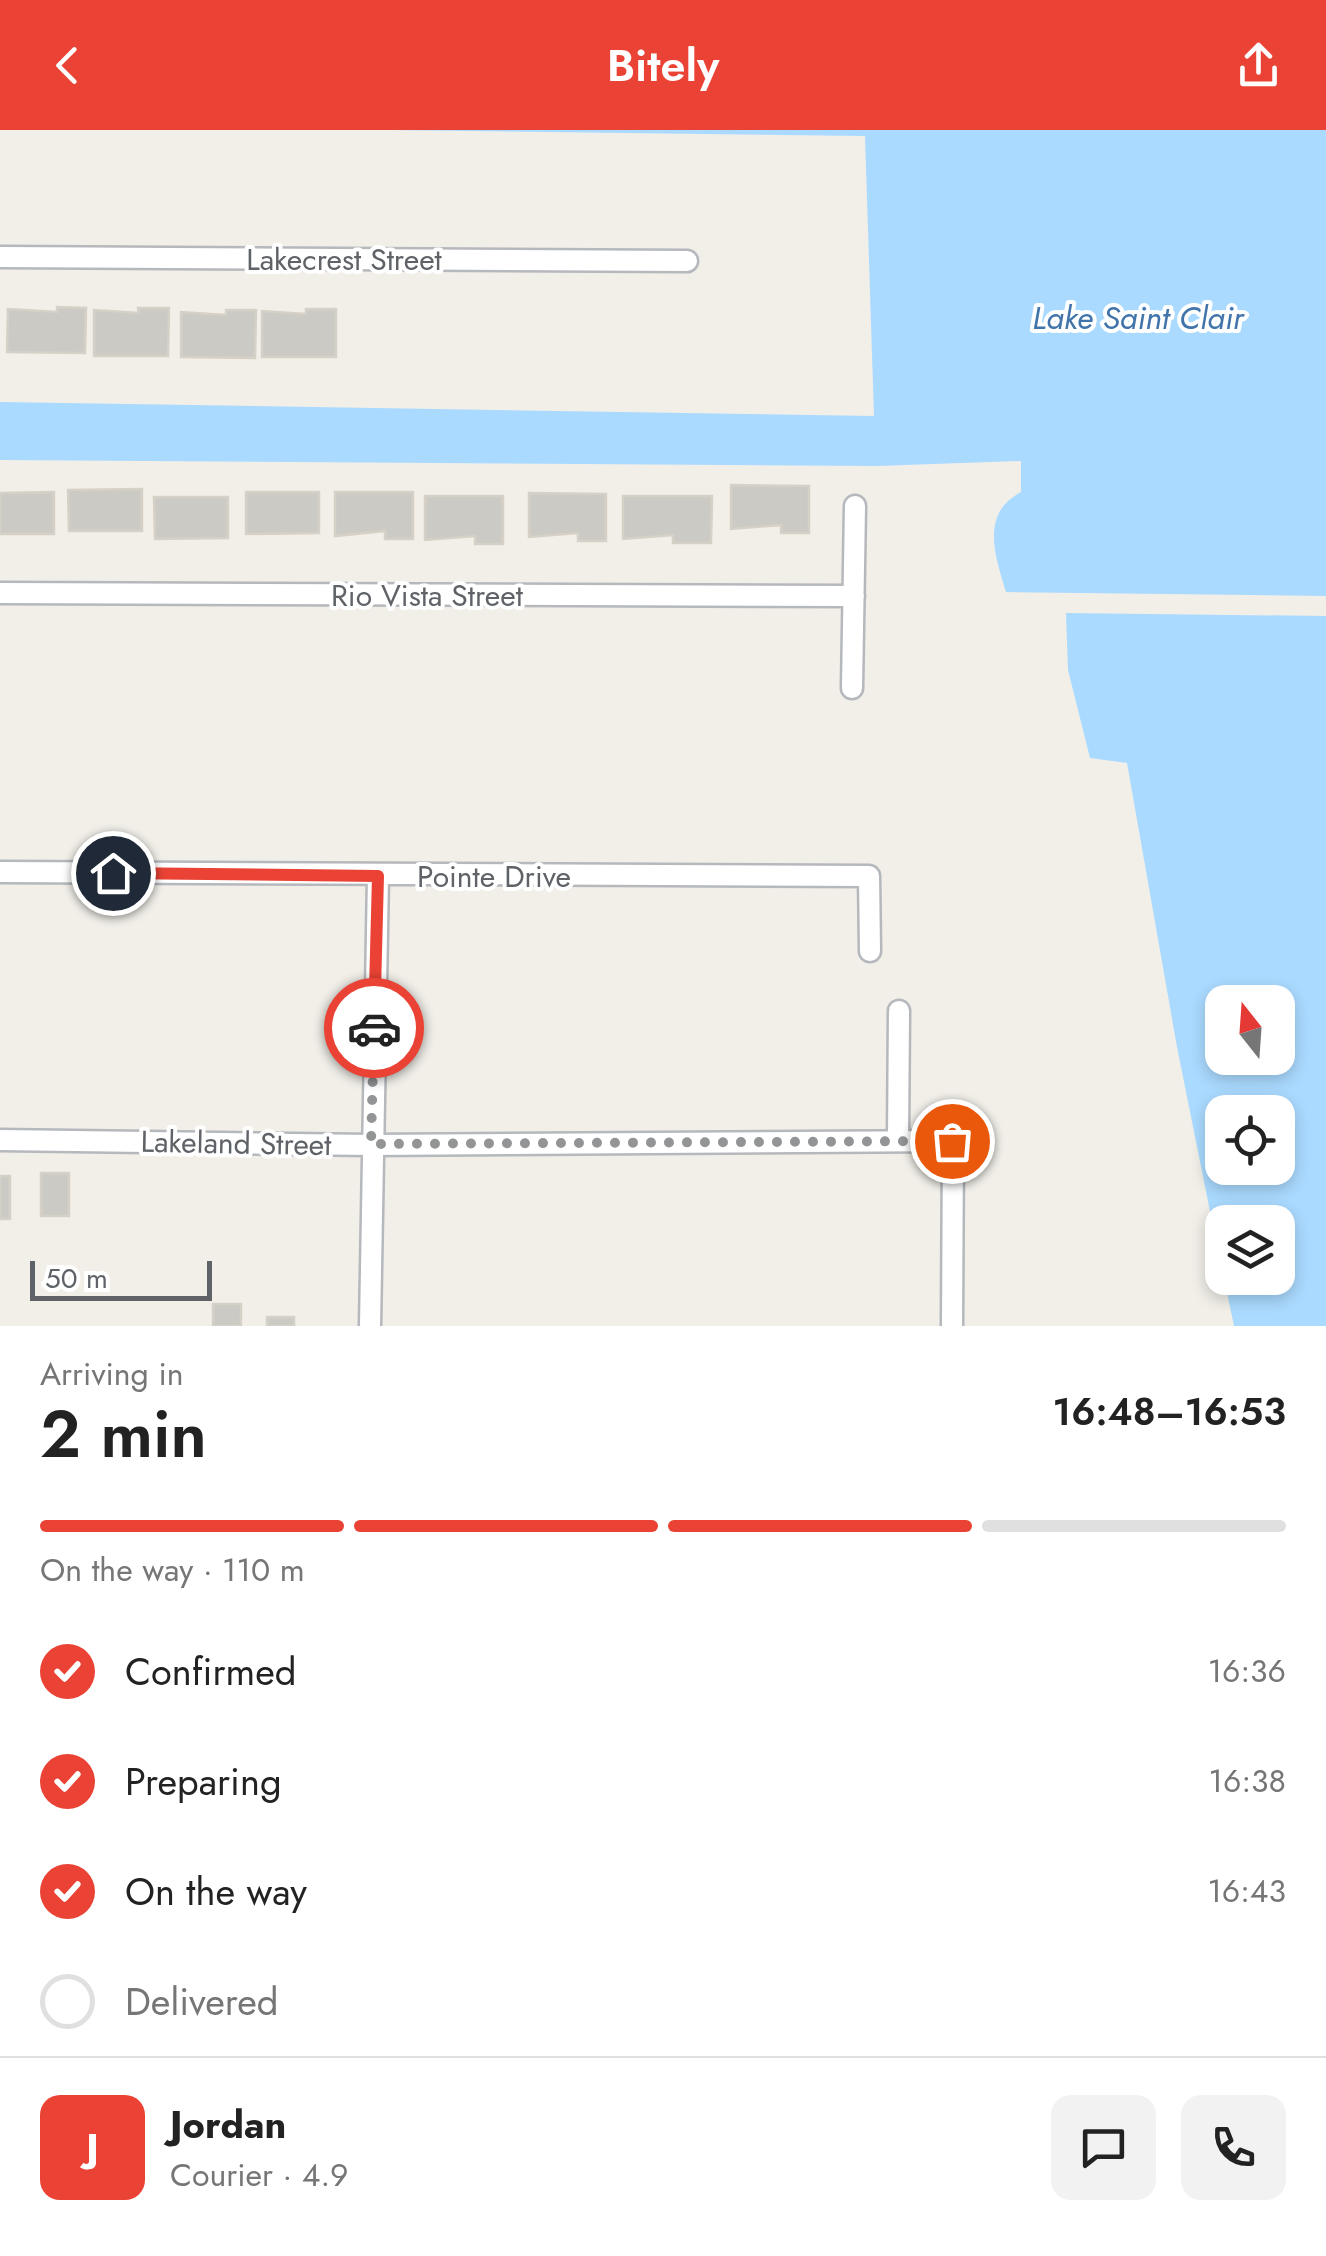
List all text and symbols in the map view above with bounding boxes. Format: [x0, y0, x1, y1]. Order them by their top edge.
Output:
text: Bitely [607, 33, 719, 98]
icon: back [40, 38, 95, 93]
icon: share [1231, 38, 1286, 93]
street label: Lakecrest Street [246, 238, 443, 281]
water label: Lake Saint Clair [1032, 295, 1246, 341]
street label: Rio Vista Street [331, 574, 524, 617]
pin [71, 831, 156, 916]
icon: home [86, 846, 141, 901]
street label: Pointe Drive [417, 855, 571, 898]
courier [324, 978, 424, 1078]
north arrow [1205, 985, 1295, 1075]
map controls [1205, 985, 1295, 1295]
icon: car [347, 1001, 402, 1056]
button: locate [1205, 1095, 1295, 1185]
pin [910, 1099, 995, 1184]
icon: bag [925, 1114, 980, 1169]
street label: Lakeland Street [140, 1120, 333, 1166]
button: layers [1205, 1205, 1295, 1295]
scale bar [30, 1256, 212, 1300]
text: 50 m [45, 1258, 108, 1299]
text: Arriving in [40, 1351, 184, 1397]
text: 16:48–16:53 [1053, 1384, 1286, 1439]
text: 2 min [40, 1387, 207, 1481]
text: On the way · 110 m [40, 1547, 305, 1593]
icon: check [40, 1644, 95, 1699]
text: Confirmed [125, 1644, 296, 1699]
text: 16:36 [1208, 1648, 1286, 1694]
icon: check [40, 1754, 95, 1809]
text: Preparing [125, 1754, 282, 1809]
text: 16:38 [1209, 1758, 1286, 1804]
icon: check [40, 1864, 95, 1919]
text: On the way [125, 1864, 307, 1919]
text: 16:43 [1207, 1868, 1286, 1914]
text: Delivered [125, 1974, 278, 2029]
button: chat [1051, 2095, 1156, 2200]
button: phone [1181, 2095, 1286, 2200]
text: Jordan [170, 2097, 286, 2152]
text: J [86, 2120, 99, 2175]
text: Courier · 4.9 [170, 2152, 348, 2198]

